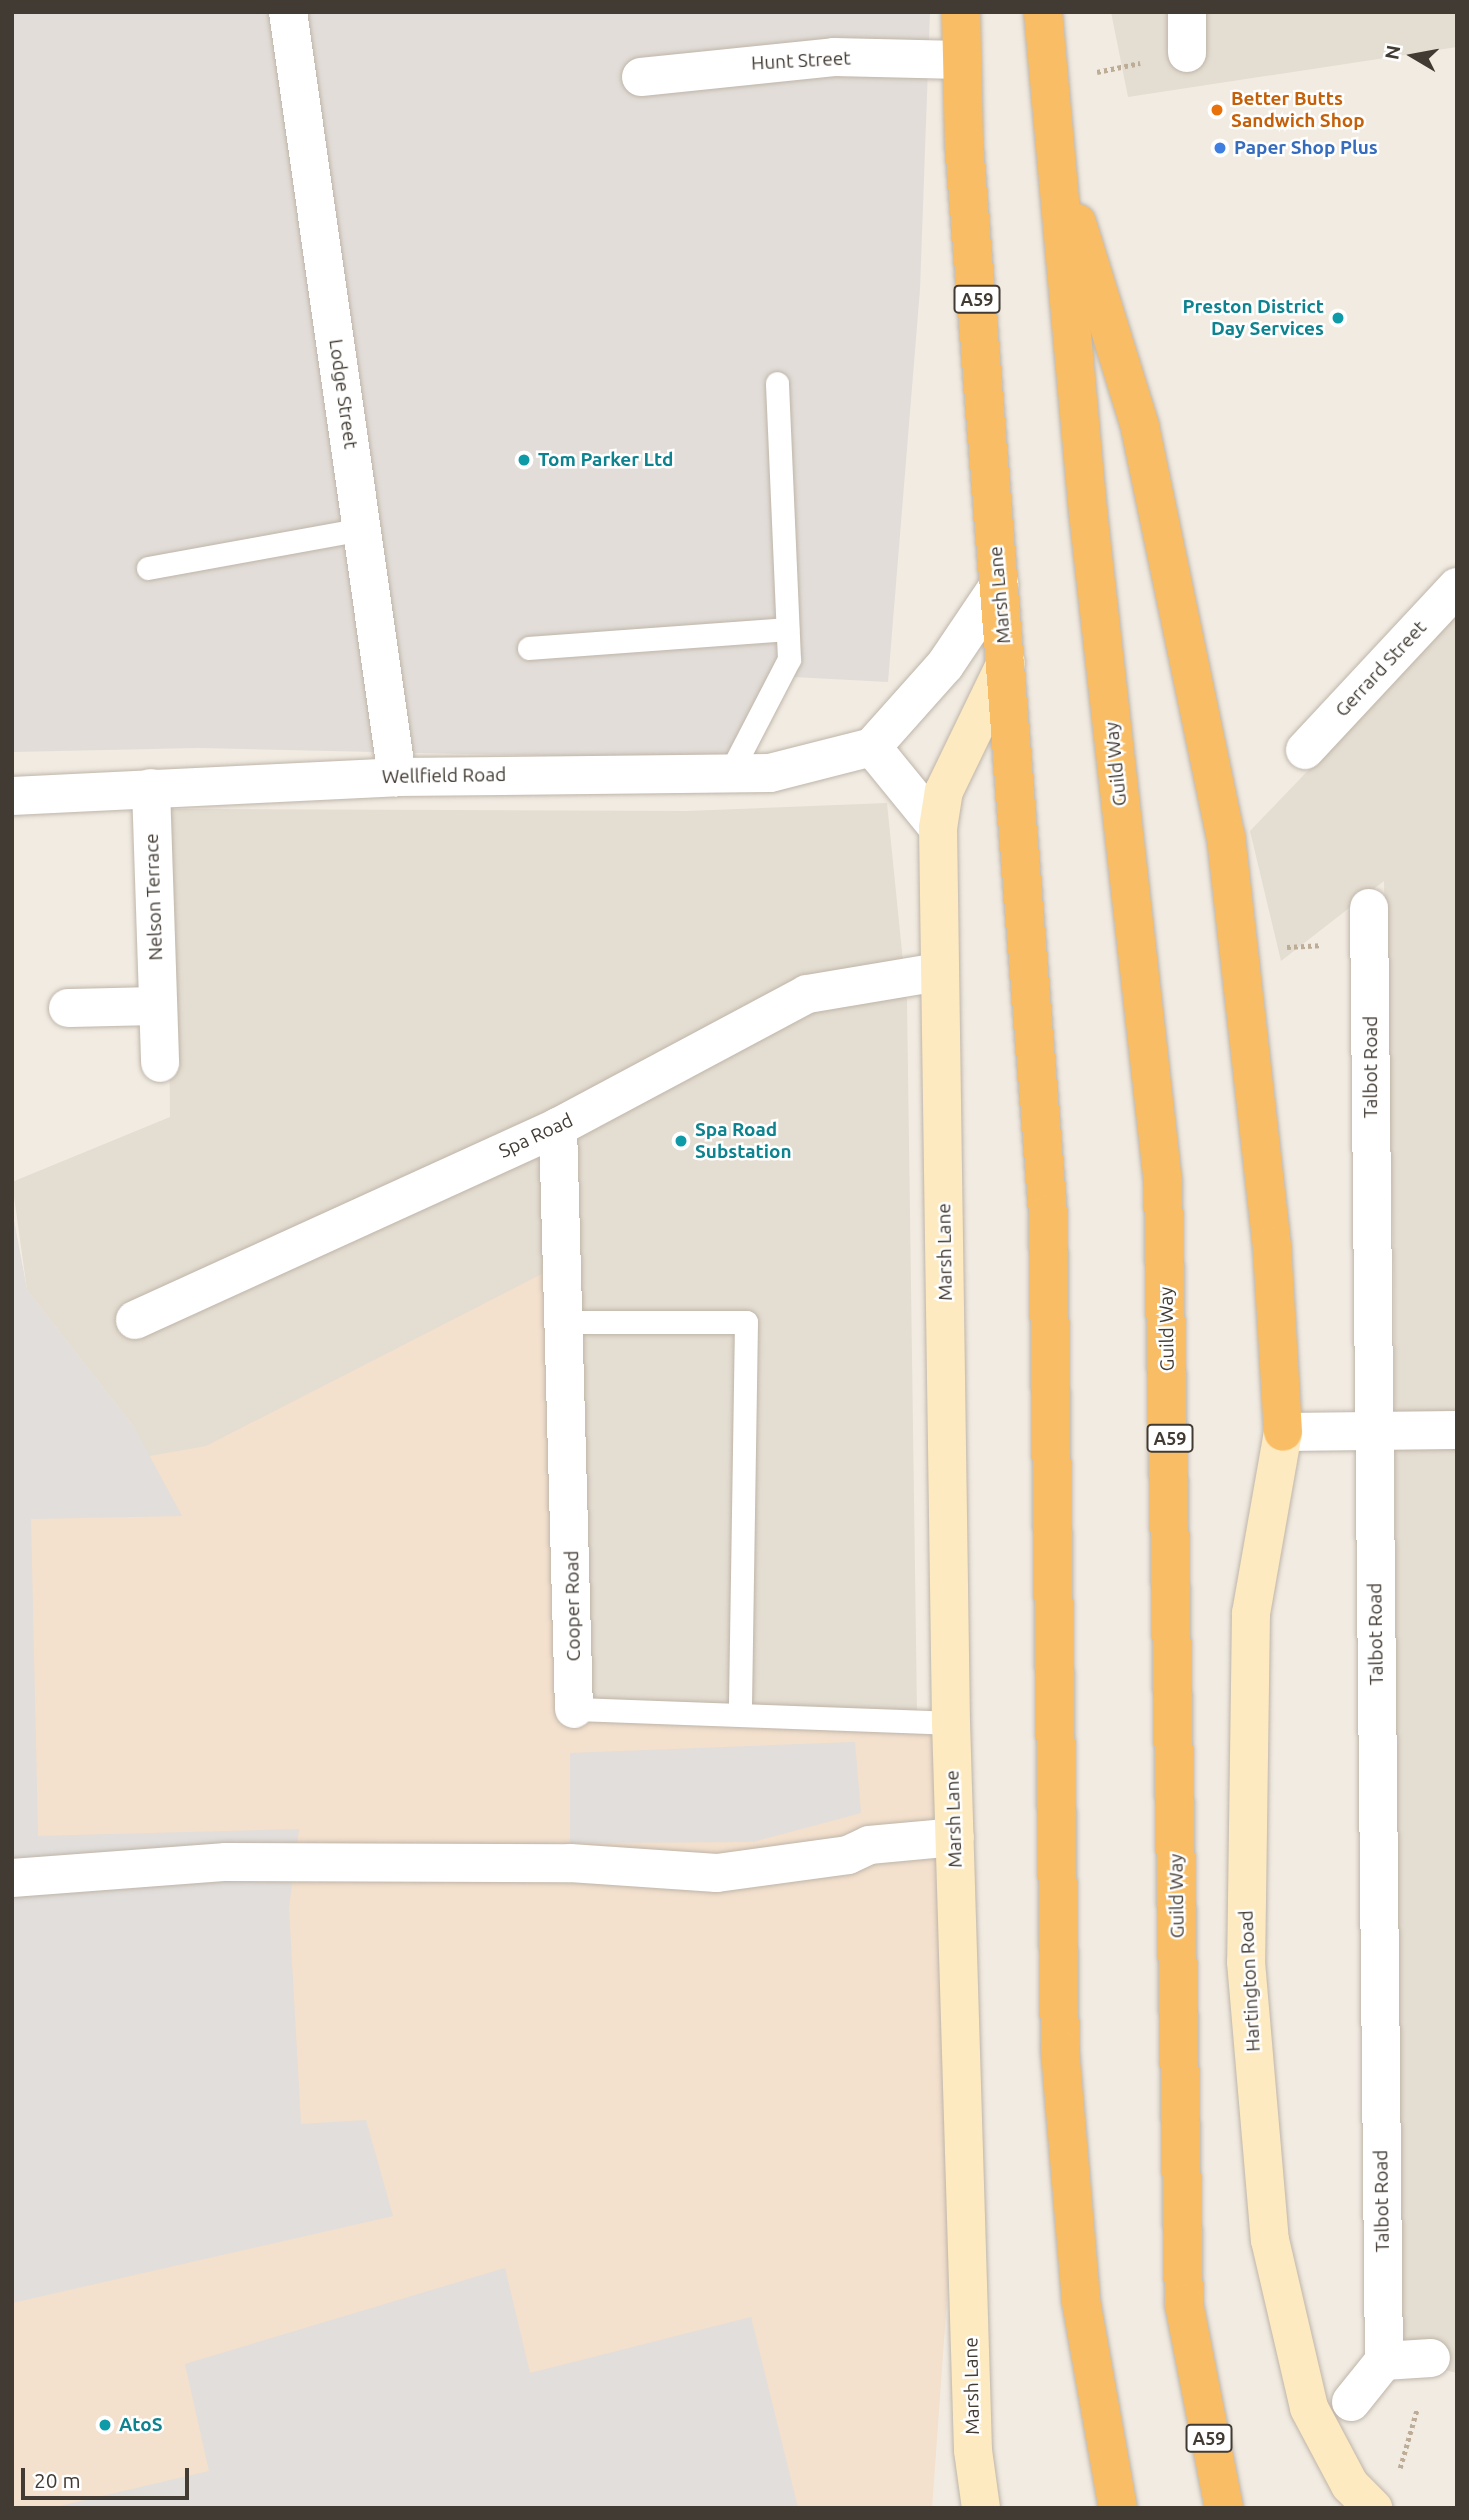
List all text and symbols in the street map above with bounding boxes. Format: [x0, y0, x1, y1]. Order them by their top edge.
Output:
north arrow [1378, 21, 1448, 91]
text: N [1380, 43, 1404, 61]
street label: Hunt Street [751, 47, 851, 75]
place label: Better Butts Sandwich Shop [1231, 88, 1365, 132]
marker: Better Butts Sandwich Shop [1209, 102, 1225, 118]
place label: Paper Shop Plus [1234, 137, 1378, 159]
marker: Paper Shop Plus [1212, 140, 1228, 156]
road number: A59 [953, 284, 1002, 314]
place label: Preston District Day Services [1183, 296, 1324, 340]
marker: Preston District Day Services [1330, 310, 1346, 326]
street label: Lodge Street [324, 338, 362, 450]
place label: Tom Parker Ltd [538, 449, 673, 471]
marker: Tom Parker Ltd [516, 452, 532, 468]
street label: Marsh Lane [984, 545, 1016, 645]
street label: Gerrard Street [1331, 616, 1431, 722]
street label: Guild Way [1100, 721, 1132, 807]
street label: Wellfield Road [382, 764, 506, 788]
street label: Nelson Terrace [140, 833, 168, 961]
street label: Talbot Road [1360, 1016, 1382, 1118]
street label: Spa Road [495, 1109, 577, 1163]
place label: Spa Road Substation [695, 1119, 791, 1163]
marker: Spa Road Substation [673, 1133, 689, 1149]
street label: Marsh Lane [933, 1203, 957, 1301]
street label: Guild Way [1155, 1287, 1179, 1371]
road number: A59 [1146, 1423, 1194, 1452]
street label: Cooper Road [561, 1550, 585, 1662]
street label: Talbot Road [1364, 1583, 1388, 1685]
street label: Marsh Lane [941, 1770, 967, 1868]
street label: Guild Way [1165, 1854, 1189, 1938]
street label: Hartington Road [1235, 1910, 1265, 2052]
street label: Talbot Road [1370, 2150, 1394, 2252]
street label: Marsh Lane [960, 2337, 984, 2435]
place label: AtoS [119, 2414, 162, 2436]
marker: AtoS [97, 2417, 113, 2433]
road number: A59 [1184, 2424, 1234, 2452]
scale bar [24, 2454, 192, 2498]
text: 20 m [34, 2468, 81, 2492]

